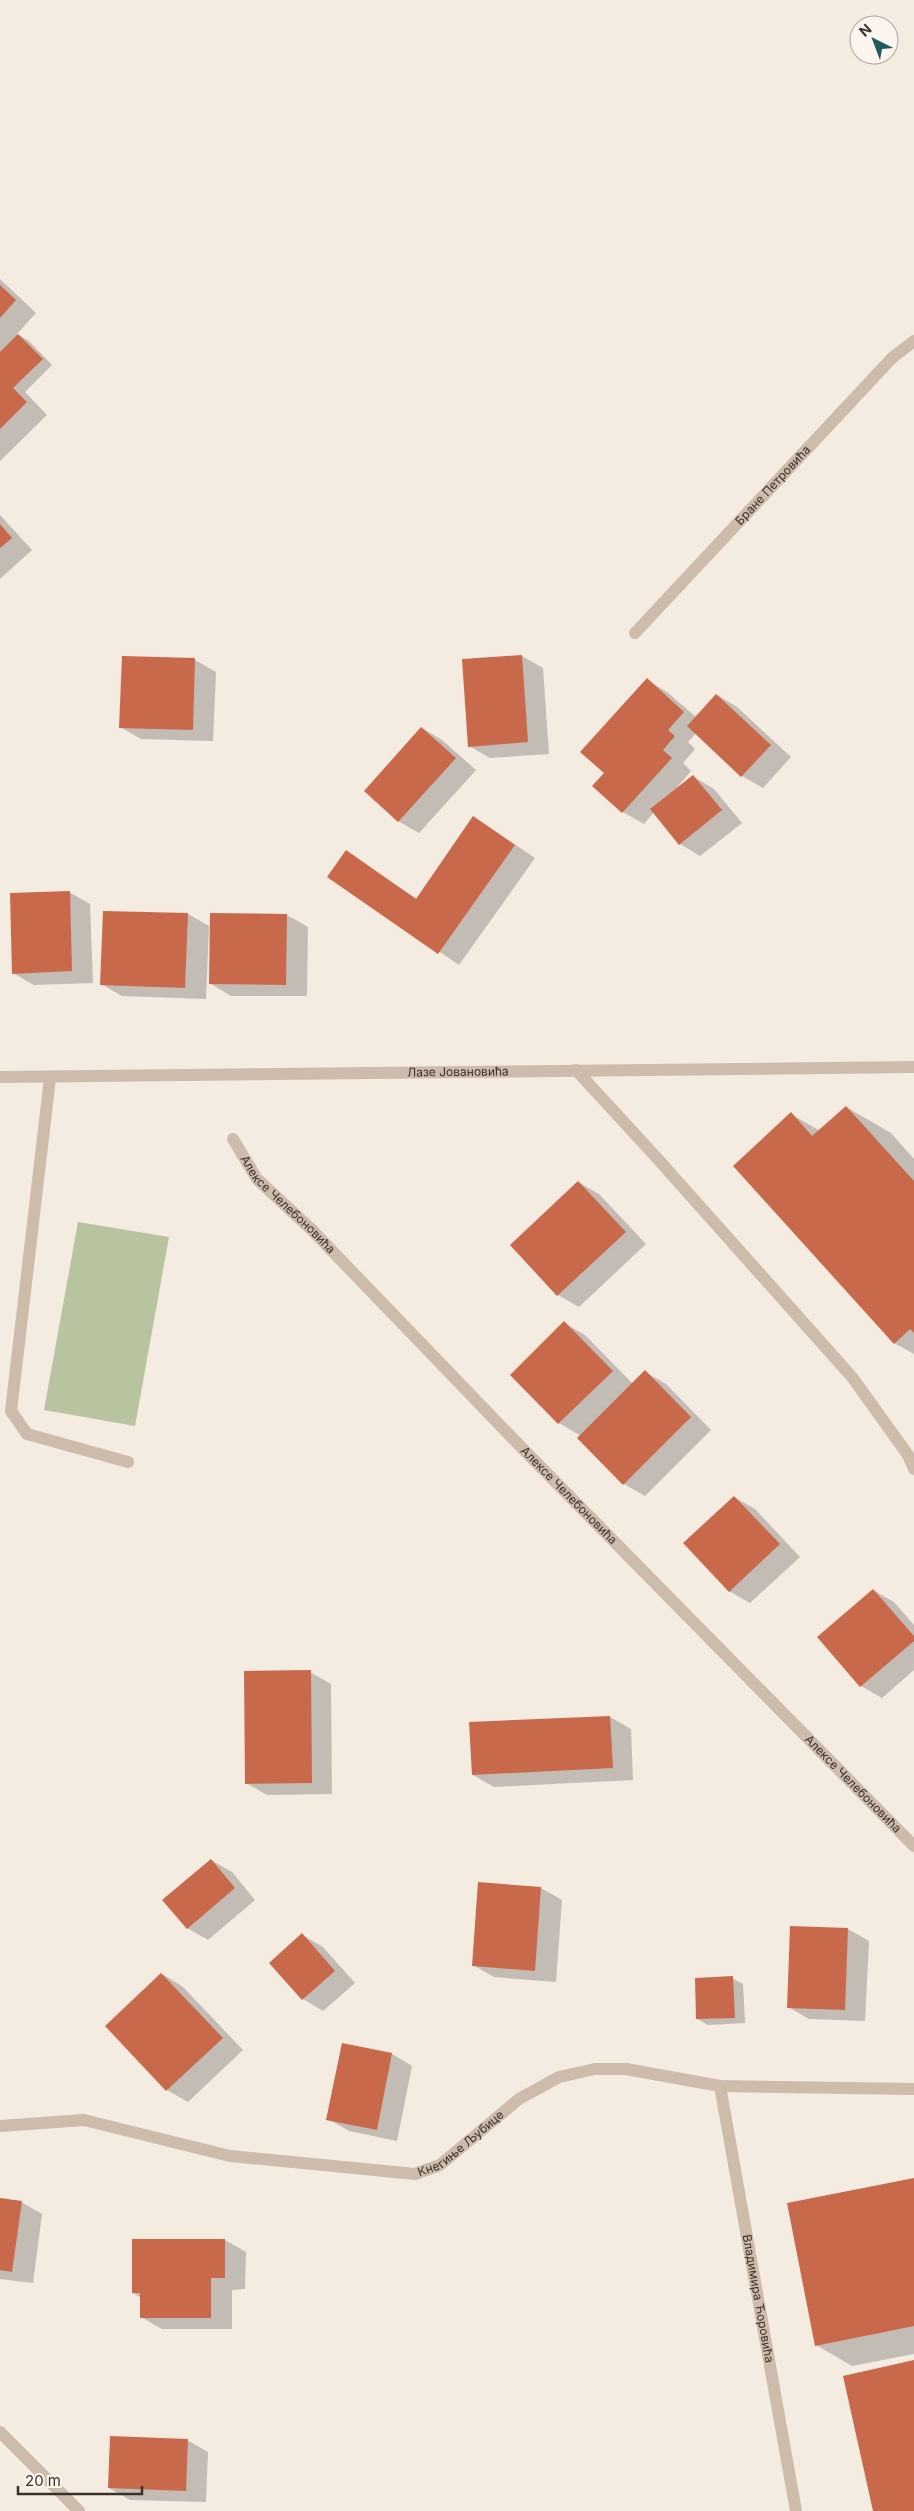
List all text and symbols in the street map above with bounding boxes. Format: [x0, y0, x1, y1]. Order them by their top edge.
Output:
north arrow [849, 15, 899, 65]
text: N [855, 20, 875, 40]
street label: Бране Петровића [732, 442, 813, 528]
street label: Лазе Јовановића [407, 1063, 509, 1080]
street label: Алексе Челебоновића [237, 1152, 339, 1256]
street label: Алексе Челебоновића [518, 1443, 621, 1547]
street label: Алексе Челебоновића [802, 1732, 905, 1836]
street label: Кнегиње Љубице [416, 2107, 507, 2179]
street label: Владимира Ћоровића [740, 2233, 777, 2364]
scale bar [18, 2464, 141, 2496]
text: 20 m [25, 2471, 61, 2490]

